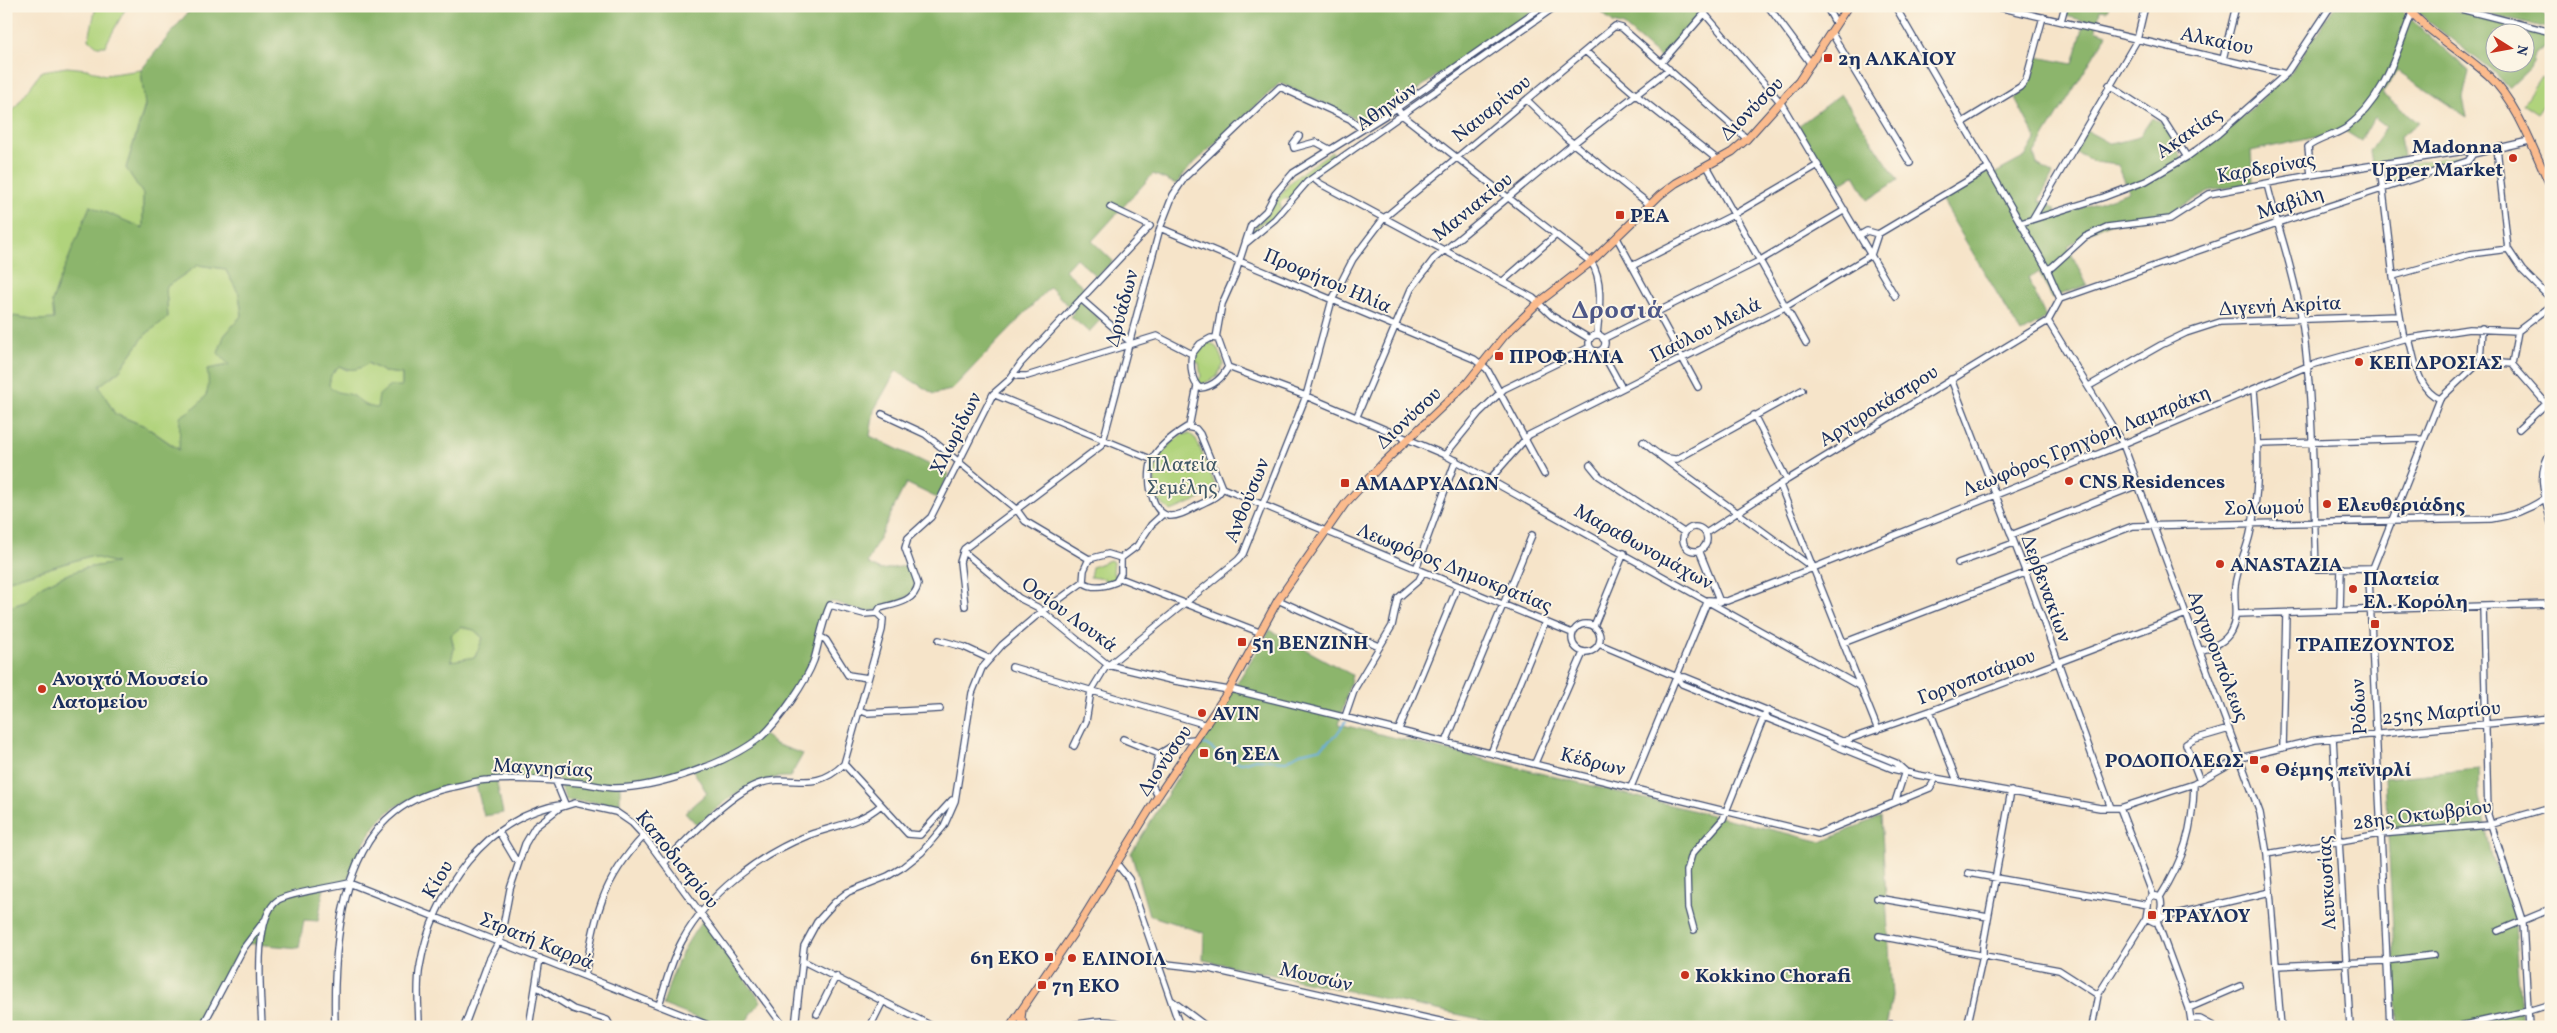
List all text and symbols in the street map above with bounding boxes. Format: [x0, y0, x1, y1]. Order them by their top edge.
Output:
street label: Αλκαίου [2178, 21, 2256, 63]
north arrow [2484, 22, 2534, 72]
text: N [2511, 43, 2532, 57]
place label: 2η ΑΛΚΑΙΟΥ [1838, 46, 1956, 74]
marker: 2η ΑΛΚΑΙΟΥ [1822, 52, 1834, 64]
street label: Ναυαρίνου [1447, 69, 1538, 150]
street label: Διονύσου [1714, 71, 1791, 148]
street label: Αθηνών [1351, 76, 1424, 139]
street label: Ακακίας [2151, 101, 2228, 166]
place label: Madonna Upper Market [2371, 134, 2503, 185]
street label: Καρδερίνας [2215, 147, 2318, 191]
marker: Madonna Upper Market [2507, 152, 2519, 164]
street label: Μανιακίου [1427, 166, 1519, 249]
street label: Μαβίλη [2253, 180, 2328, 228]
place label: ΡΕΑ [1630, 203, 1669, 231]
marker: ΡΕΑ [1614, 209, 1626, 221]
street label: Προφήτου Ηλία [1259, 242, 1396, 321]
street label: Δρυάδων [1099, 267, 1147, 350]
street label: Διγενή Ακρίτα [2218, 290, 2342, 324]
street label: Παύλου Μελά [1646, 291, 1766, 371]
district label: Δροσιά [1572, 294, 1664, 329]
place label: ΠΡΟΦ.ΗΛΙΑ [1509, 344, 1624, 372]
marker: ΠΡΟΦ.ΗΛΙΑ [1493, 350, 1505, 362]
place label: ΚΕΠ ΔΡΟΣΙΑΣ [2369, 350, 2503, 378]
marker: ΚΕΠ ΔΡΟΣΙΑΣ [2353, 356, 2365, 368]
street label: Αργυροκάστρου [1814, 359, 1944, 455]
street label: Λεωφόρος Γρηγόρη Λαμπράκη [1958, 379, 2215, 505]
street label: Διονύσου [1370, 381, 1448, 456]
street label: Χλωρίδων [924, 387, 990, 480]
park label: Πλατεία Σεμέλης [1146, 452, 1218, 503]
street label: Ανθούσων [1218, 454, 1278, 547]
place label: CNS Residences [2079, 469, 2225, 497]
place label: ΑΜΑΔΡΥΑΔΩΝ [1355, 471, 1499, 499]
marker: CNS Residences [2063, 475, 2075, 487]
marker: ΑΜΑΔΡΥΑΔΩΝ [1339, 477, 1351, 489]
place label: Ελευθεριάδης [2337, 492, 2465, 520]
street label: Σολωμού [2224, 494, 2304, 524]
street label: Μαραθωνομάχων [1568, 498, 1718, 598]
marker: Ελευθεριάδης [2321, 498, 2333, 510]
street label: Λεωφόρος Δημοκρατίας [1352, 517, 1556, 621]
street label: Δερβενακίων [2013, 531, 2078, 647]
place label: ANASTAZIA [2230, 552, 2343, 580]
marker: ANASTAZIA [2214, 558, 2226, 570]
place label: Πλατεία Ελ. Κορόλη [2363, 566, 2468, 617]
street label: Οσίου Λουκά [1015, 571, 1123, 660]
marker: Πλατεία Ελ. Κορόλη [2347, 583, 2359, 595]
street label: Αργυρουπόλεως [2179, 587, 2255, 726]
marker: ΤΡΑΠΕΖΟΥΝΤΟΣ [2369, 618, 2381, 630]
place label: 5η ΒΕΝΖΙΝΗ [1252, 630, 1369, 658]
place label: ΤΡΑΠΕΖΟΥΝΤΟΣ [2295, 632, 2455, 660]
marker: 5η ΒΕΝΖΙΝΗ [1236, 636, 1248, 648]
street label: Γοργοποτάμου [1914, 643, 2040, 713]
place label: Ανοιχτό Μουσείο Λατομείου [52, 666, 208, 717]
street label: Ρόδων [2345, 678, 2375, 736]
marker: Ανοιχτό Μουσείο Λατομείου [36, 683, 48, 695]
street label: 25ης Μαρτίου [2381, 695, 2502, 733]
place label: AVIN [1212, 701, 1259, 729]
marker: AVIN [1196, 707, 1208, 719]
street label: Διονύσου [1131, 720, 1200, 802]
place label: 6η ΣΕΛ [1214, 741, 1280, 769]
street label: Κέδρων [1557, 741, 1628, 785]
marker: 6η ΣΕΛ [1198, 747, 1210, 759]
place label: ΡΟΔΟΠΟΛΕΩΣ [2105, 748, 2244, 776]
street label: Μαγνησίας [492, 752, 594, 786]
marker: ΡΟΔΟΠΟΛΕΩΣ [2248, 754, 2260, 766]
place label: Θέμης πεϊνιρλί [2275, 757, 2411, 785]
marker: Θέμης πεϊνιρλί [2259, 763, 2271, 775]
street label: 28ης Οκτωβρίου [2351, 794, 2493, 838]
street label: Καποδιστρίου [628, 805, 725, 915]
street label: Λευκωσίας [2312, 835, 2344, 931]
street label: Κίου [416, 856, 461, 905]
place label: ΤΡΑΥΛΟΥ [2162, 903, 2251, 931]
street label: Στρατή Καρρά [475, 906, 598, 978]
marker: ΤΡΑΥΛΟΥ [2146, 909, 2158, 921]
place label: 6η ΕΚΟ [970, 945, 1039, 973]
place label: ΕΛΙΝΟΙΛ [1082, 946, 1167, 974]
marker: 6η ΕΚΟ [1043, 951, 1055, 963]
marker: ΕΛΙΝΟΙΛ [1066, 952, 1078, 964]
street label: Μουσών [1276, 956, 1355, 1000]
place label: Kokkino Chorafi [1695, 963, 1851, 991]
marker: Kokkino Chorafi [1679, 969, 1691, 981]
place label: 7η ΕΚΟ [1052, 973, 1119, 1001]
marker: 7η ΕΚΟ [1036, 979, 1048, 991]

